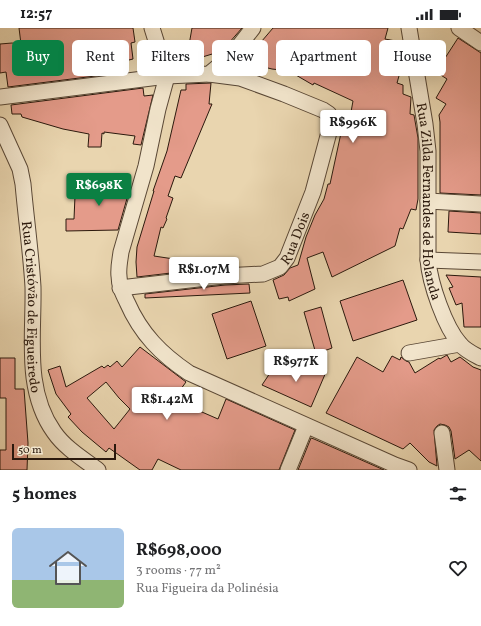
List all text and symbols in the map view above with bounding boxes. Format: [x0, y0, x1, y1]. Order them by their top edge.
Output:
text: 12:57 [20, 4, 52, 25]
chip: Buy [12, 40, 64, 76]
chip: Rent [72, 40, 129, 76]
chip: Filters [137, 40, 204, 76]
chip: New [212, 40, 268, 76]
chip: Apartment [276, 40, 371, 76]
chip: House [379, 40, 446, 76]
street label: Rua Zilda Fernandes de Holanda [411, 101, 445, 303]
pin: R$996K [320, 110, 386, 144]
text: R$996K [329, 114, 377, 132]
pin: R$698K [66, 173, 132, 207]
text: R$698K [75, 177, 123, 195]
street label: Rua Dois [277, 209, 315, 270]
street label: Rua Cristóvão de Figueiredo [16, 220, 44, 395]
pin: R$1.07M [167, 257, 241, 291]
text: R$1.07M [178, 261, 230, 279]
pin: R$977K [263, 349, 329, 383]
text: R$977K [273, 353, 319, 371]
pin: R$1.42M [130, 387, 204, 421]
text: R$1.42M [141, 391, 193, 409]
scale bar [12, 442, 116, 461]
text: 50 m [18, 443, 42, 458]
text: 5 homes [12, 483, 77, 506]
icon: filters [447, 483, 469, 505]
text: R$698,000 [136, 539, 222, 562]
icon: home [44, 544, 92, 592]
icon: heart [447, 557, 469, 579]
text: 3 rooms · 77 m² [136, 562, 221, 580]
text: Rua Figueira da Polinésia [136, 580, 279, 598]

